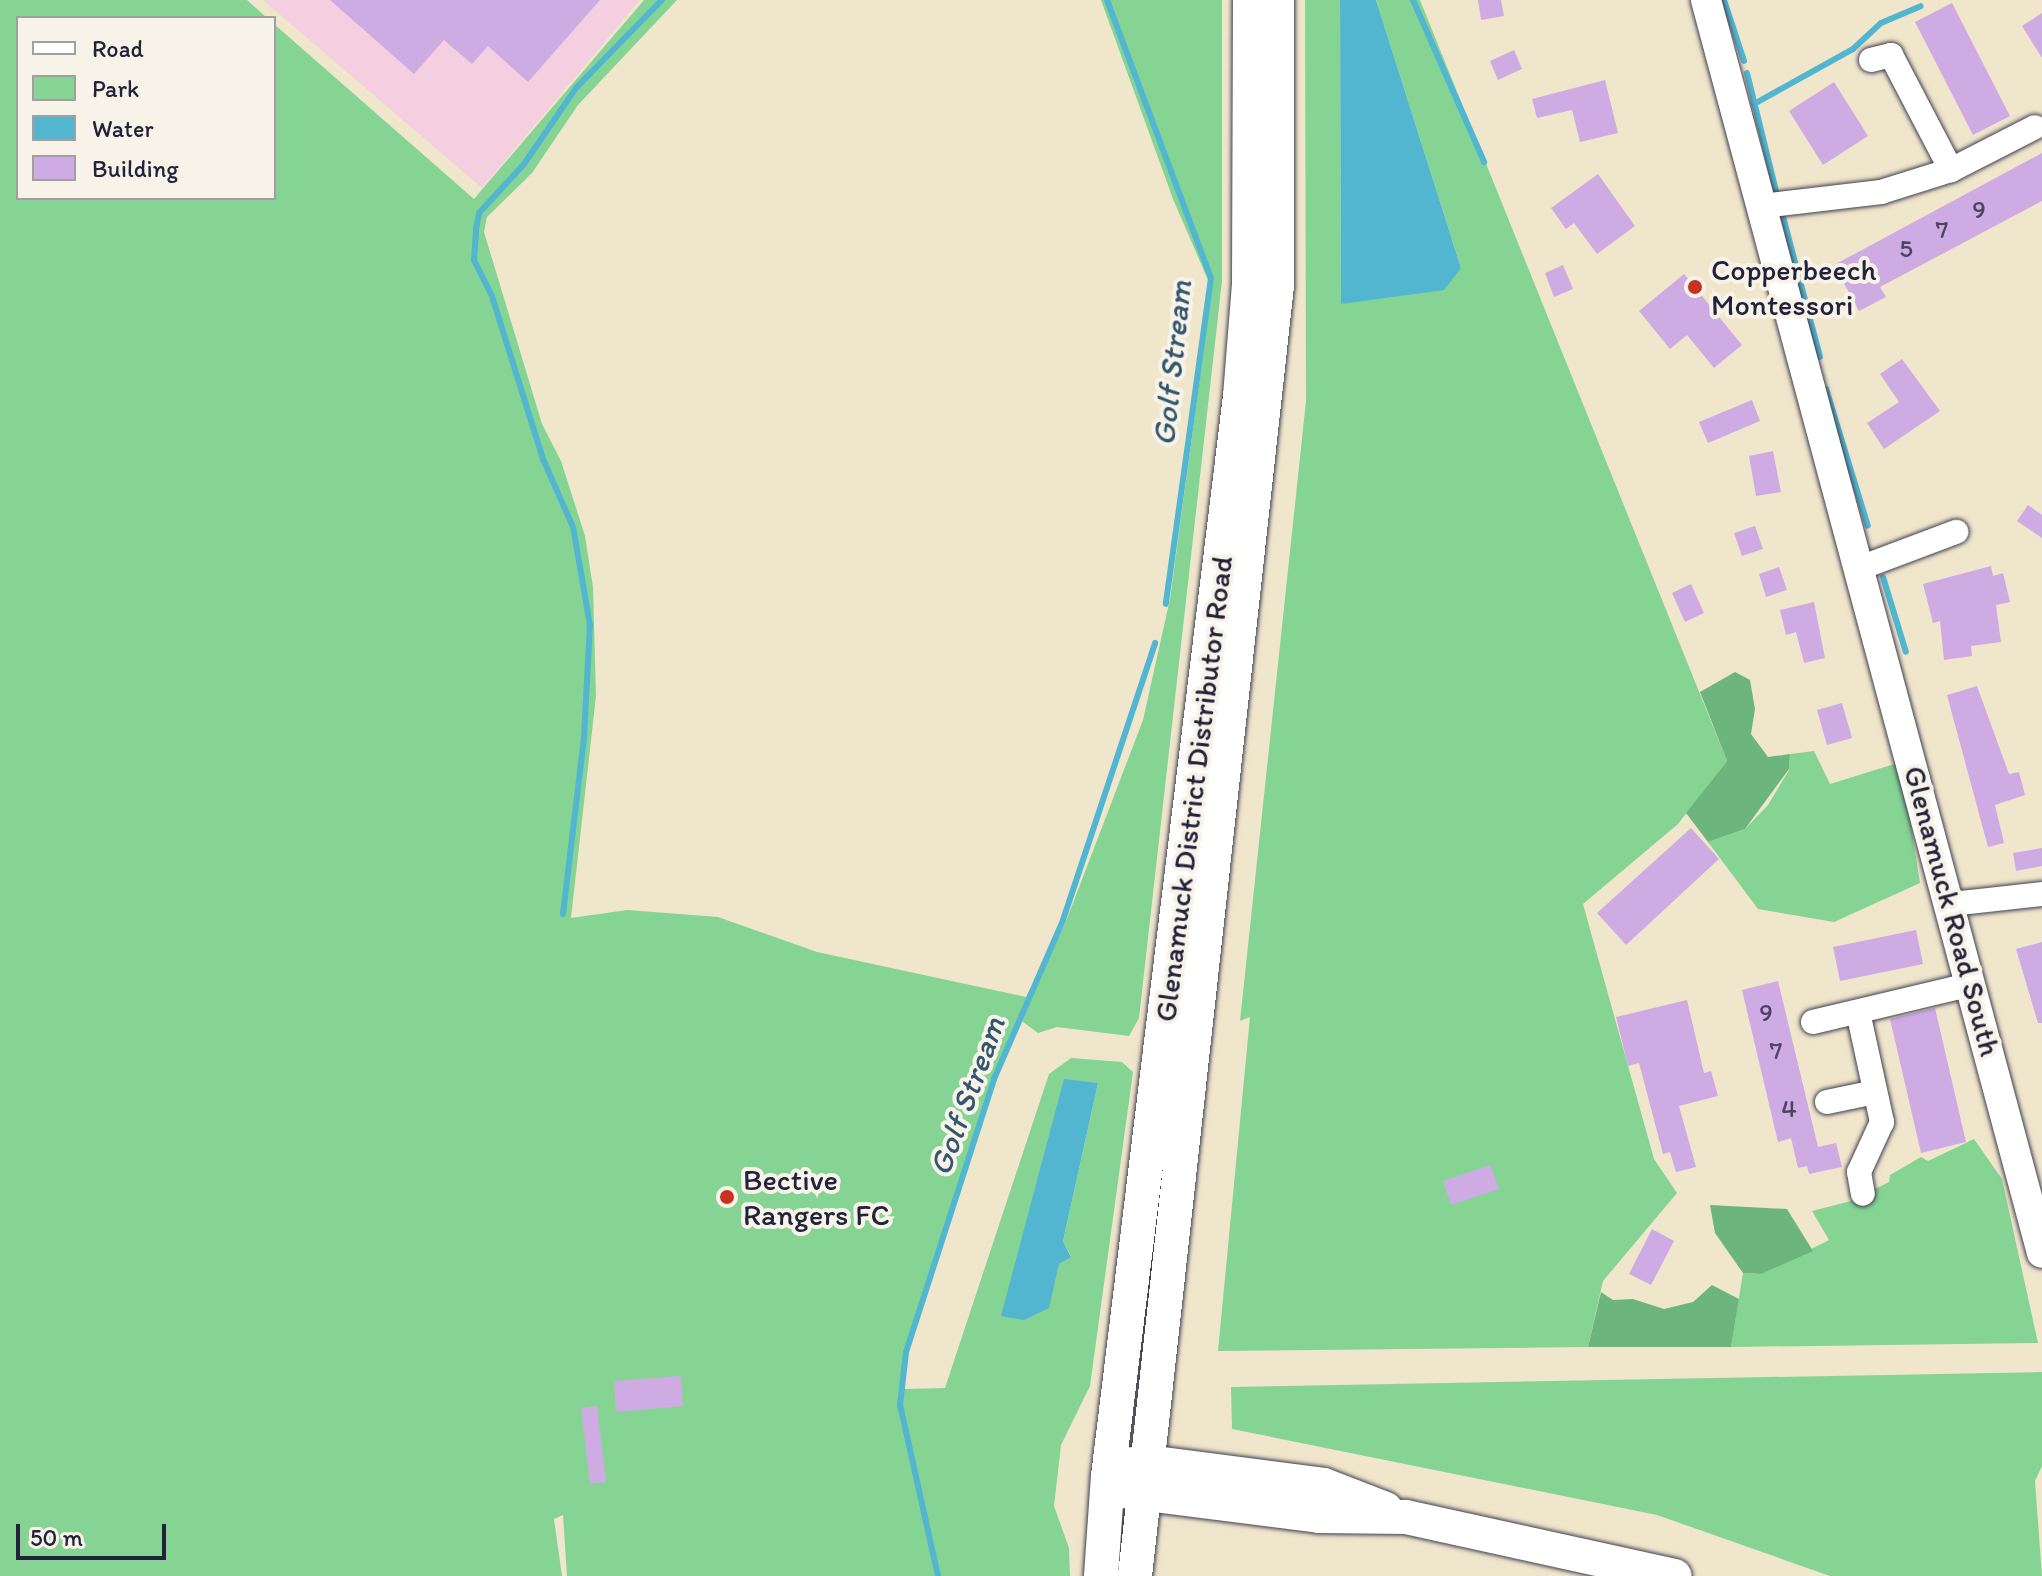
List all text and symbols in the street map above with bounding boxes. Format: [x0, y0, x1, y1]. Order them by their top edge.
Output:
legend [16, 16, 276, 200]
text: Road [92, 34, 144, 63]
text: Park [92, 74, 139, 103]
text: Water [92, 114, 154, 143]
text: Building [92, 154, 179, 183]
house number: 9 [1972, 194, 1986, 226]
house number: 7 [1936, 214, 1948, 246]
house number: 5 [1899, 233, 1913, 265]
place label: Copperbeech Montessori [1711, 252, 1876, 322]
water label: Golf Stream [1144, 278, 1200, 448]
marker: Copperbeech Montessori [1686, 278, 1704, 296]
street label: Glenamuck District Distributor Road [1148, 554, 1240, 1024]
street label: Glenamuck Road South [1896, 762, 2008, 1060]
house number: 9 [1759, 997, 1773, 1029]
water label: Golf Stream [920, 1011, 1014, 1181]
house number: 7 [1770, 1035, 1782, 1067]
house number: 4 [1781, 1093, 1797, 1125]
place label: Bective Rangers FC [743, 1162, 890, 1232]
marker: Bective Rangers FC [718, 1188, 736, 1206]
scale bar [20, 1508, 170, 1558]
text: 50 m [30, 1523, 83, 1552]

